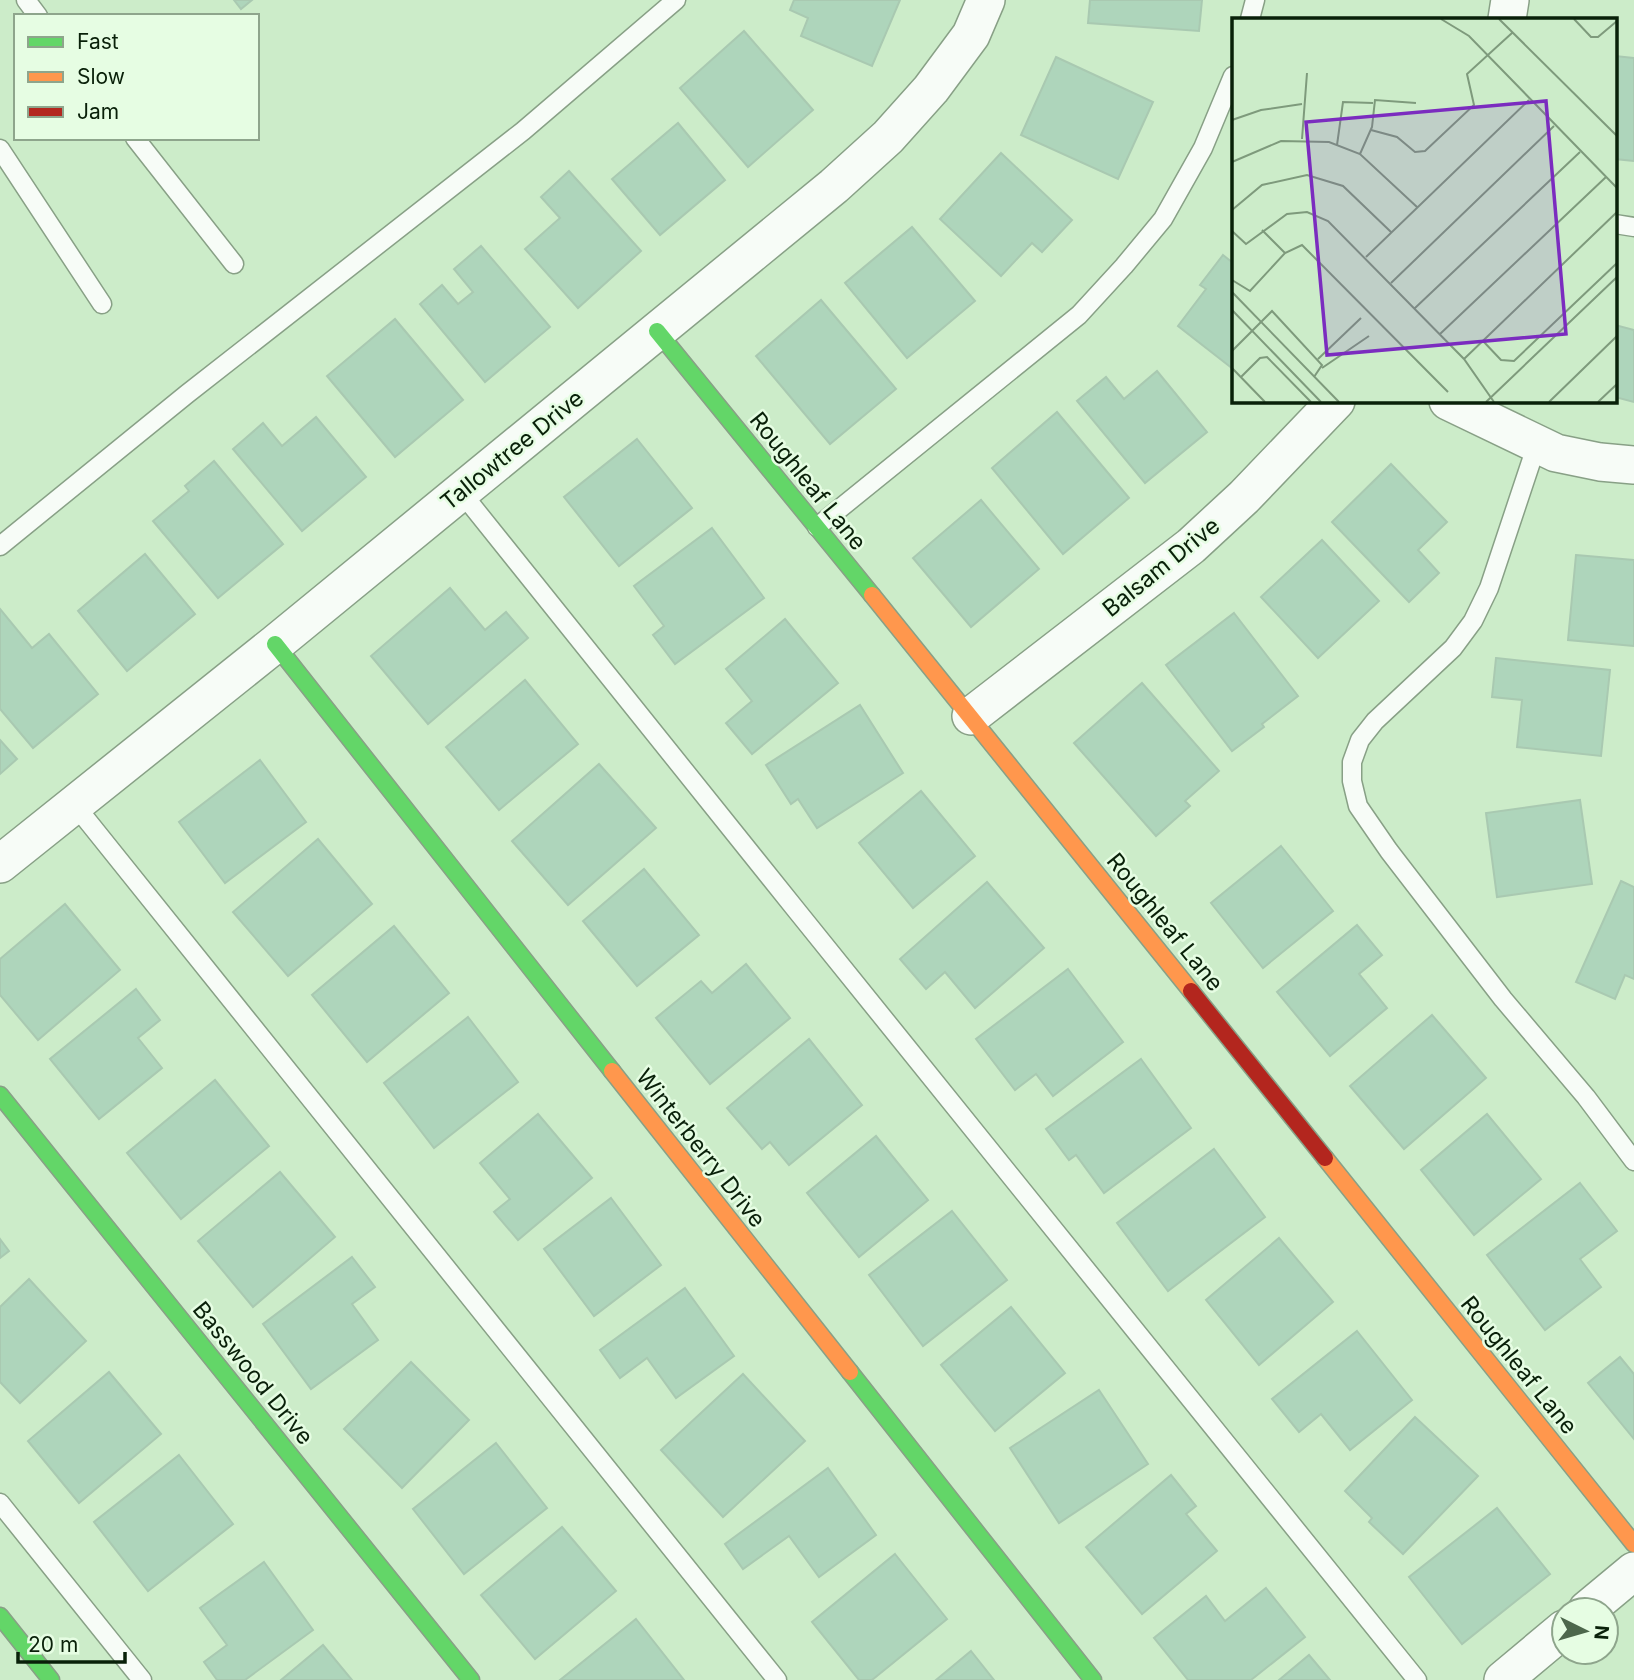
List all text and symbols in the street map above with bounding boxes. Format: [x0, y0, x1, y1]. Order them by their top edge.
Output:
legend [14, 14, 259, 140]
inset map [1232, 18, 1616, 402]
text: Fast [77, 29, 119, 54]
text: Slow [77, 64, 125, 89]
text: Jam [77, 99, 119, 124]
street label: Tallowtree Drive [435, 384, 589, 516]
street label: Roughleaf Lane [744, 406, 872, 556]
street label: Balsam Drive [1097, 511, 1225, 623]
street label: Roughleaf Lane [1101, 847, 1229, 997]
street label: Winterberry Drive [630, 1063, 772, 1233]
street label: Roughleaf Lane [1455, 1290, 1583, 1440]
street label: Basswood Drive [187, 1296, 319, 1450]
north arrow [1550, 1596, 1620, 1666]
scale bar [18, 1620, 124, 1664]
text: N [1589, 1624, 1614, 1641]
text: 20 m [28, 1632, 78, 1657]

